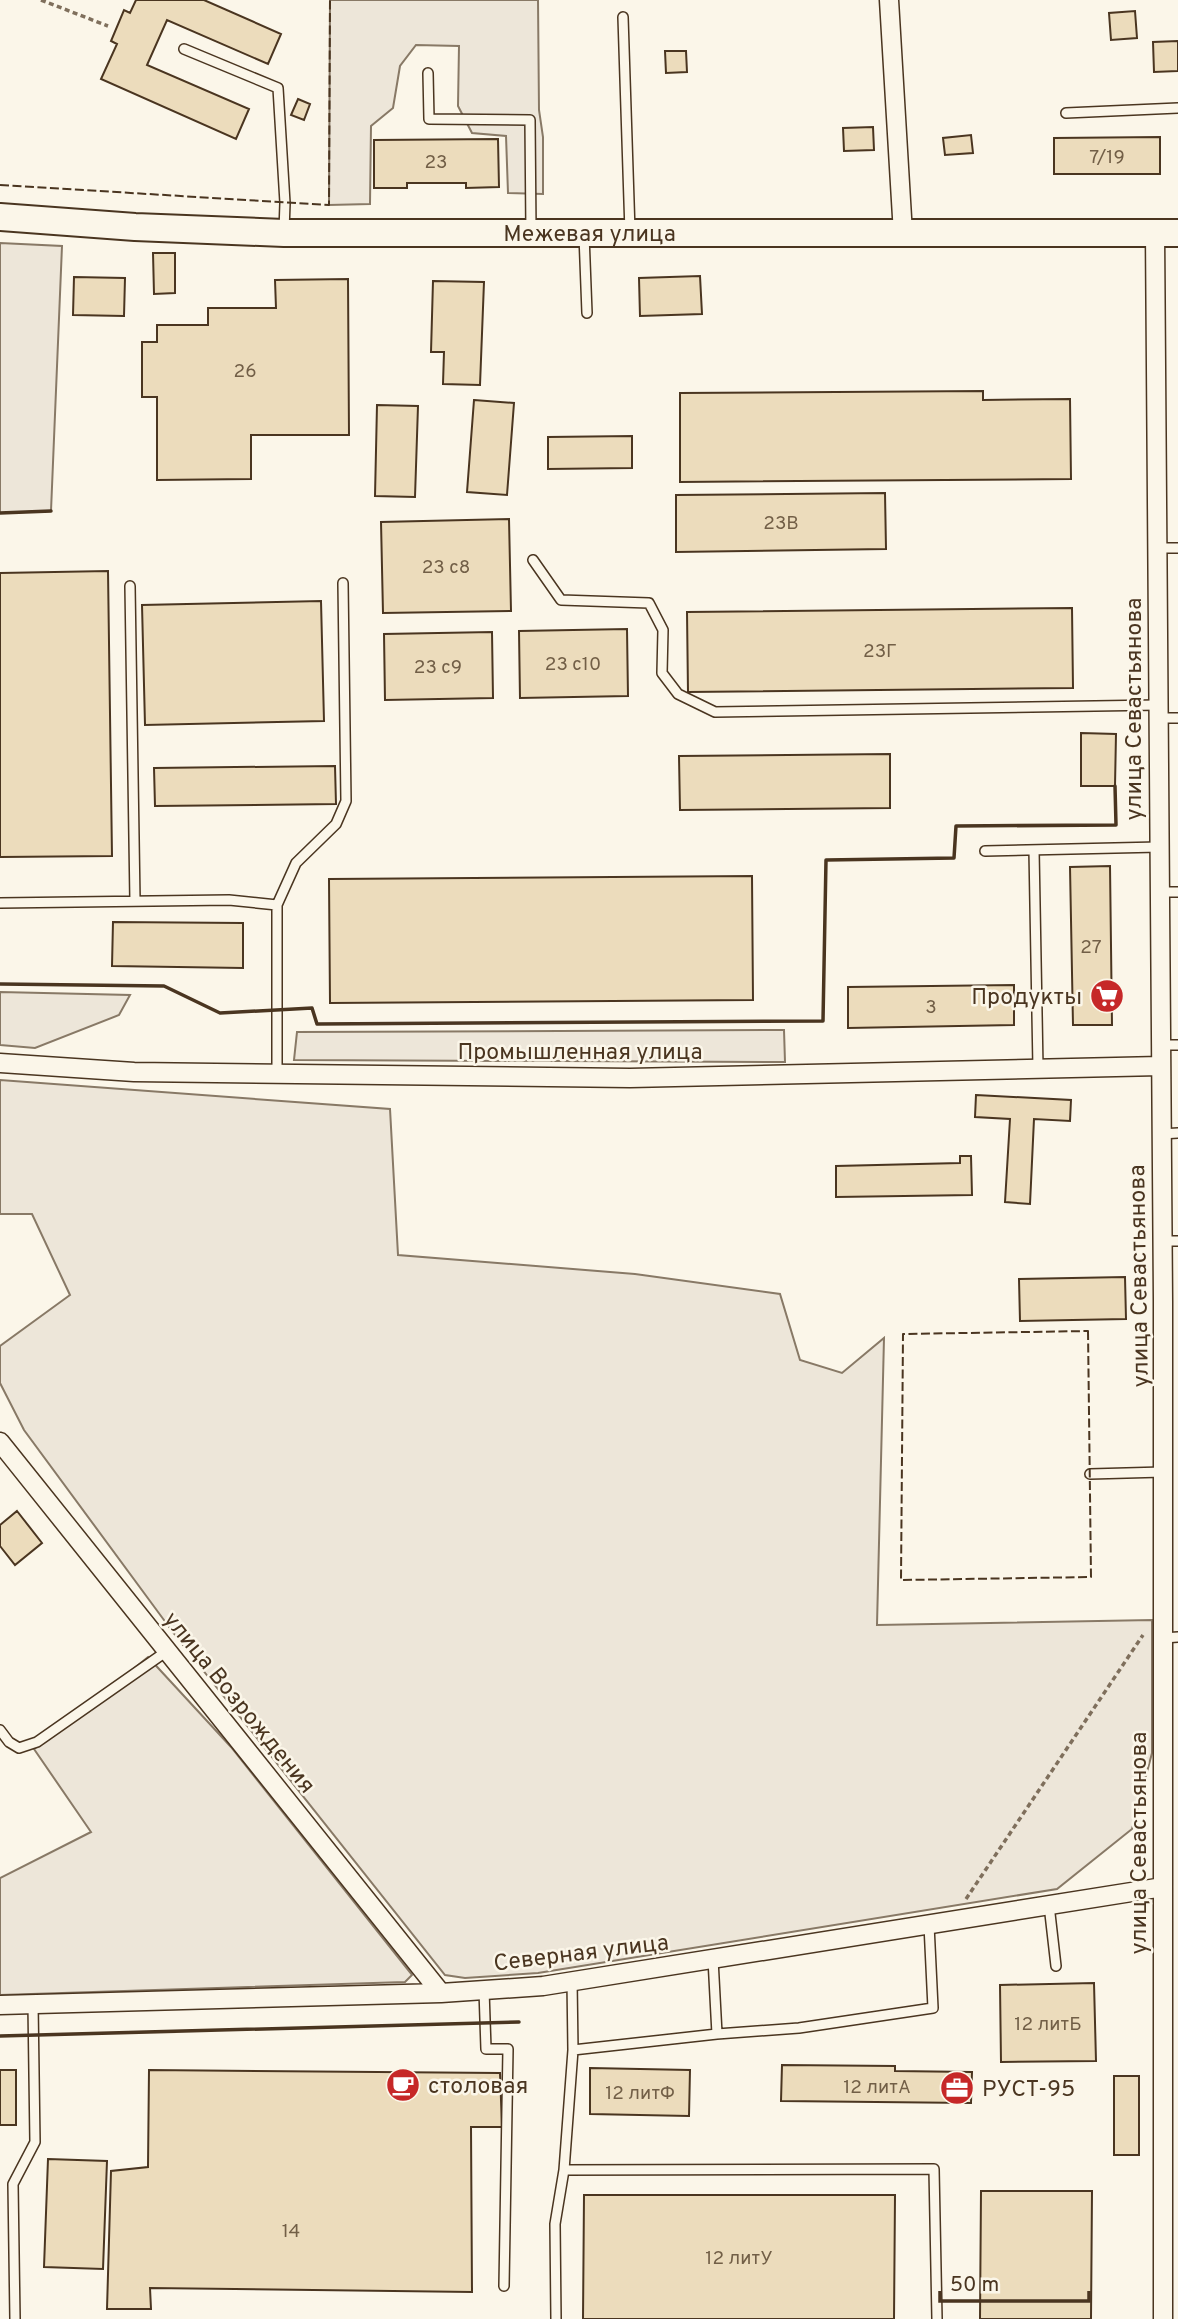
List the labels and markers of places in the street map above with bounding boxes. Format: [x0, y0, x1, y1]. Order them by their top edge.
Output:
supermarket icon: Продукты [1088, 977, 1126, 1015]
place label: Продукты [971, 984, 1082, 1013]
cafe icon: столовая [384, 2066, 422, 2104]
office icon: РУСТ-95 [938, 2069, 976, 2107]
place label: столовая [428, 2073, 528, 2102]
place label: РУСТ-95 [982, 2076, 1075, 2105]

